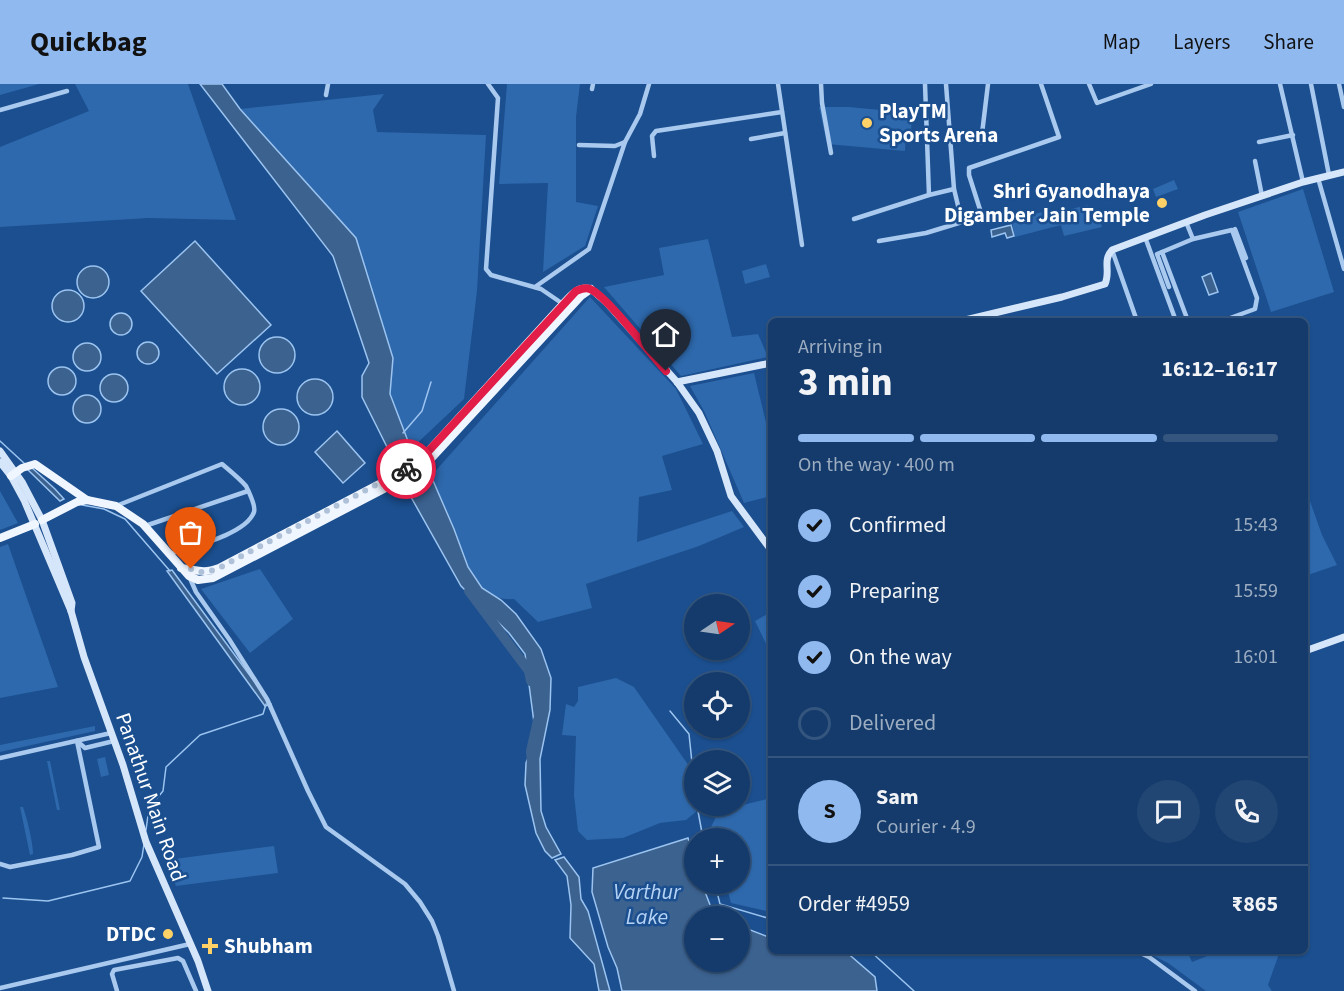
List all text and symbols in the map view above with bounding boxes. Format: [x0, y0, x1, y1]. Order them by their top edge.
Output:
text: Quickbag [30, 22, 147, 62]
text: Map [1103, 27, 1140, 57]
text: Layers [1173, 27, 1230, 57]
text: Share [1263, 27, 1314, 57]
place label: PlayTM Sports Arena [879, 96, 998, 150]
marker: PlayTM Sports Arena [860, 116, 874, 130]
place label: Shri Gyanodhaya Digamber Jain Temple [944, 176, 1150, 230]
marker: Shri Gyanodhaya Digamber Jain Temple [1155, 196, 1169, 210]
pin [640, 309, 691, 371]
icon: home [649, 318, 682, 351]
text: Arriving in [798, 333, 883, 361]
text: 16:12–16:17 [1161, 353, 1278, 385]
text: 3 min [798, 355, 893, 411]
courier [376, 439, 436, 499]
text: On the way · 400 m [798, 451, 955, 479]
icon: bike [390, 453, 423, 486]
pin [165, 507, 216, 569]
icon: check [798, 509, 831, 542]
text: Confirmed [849, 509, 946, 541]
text: 15:43 [1233, 511, 1278, 539]
icon: bag [174, 516, 207, 549]
icon: check [798, 575, 831, 608]
text: Preparing [849, 575, 939, 607]
text: 15:59 [1233, 577, 1278, 605]
north arrow [684, 594, 750, 660]
map controls [684, 594, 750, 972]
icon: check [798, 641, 831, 674]
text: On the way [849, 641, 952, 673]
text: 16:01 [1233, 643, 1278, 671]
button: locate [684, 672, 750, 738]
text: Delivered [849, 707, 936, 739]
street label: Panathur Main Road [108, 709, 194, 885]
button: layers [684, 750, 750, 816]
button: chat [1137, 780, 1200, 843]
button: phone [1215, 780, 1278, 843]
text: Sam [876, 781, 919, 813]
text: S [823, 795, 836, 827]
text: Courier · 4.9 [876, 813, 976, 841]
button: + [684, 828, 750, 894]
water label: Varthur Lake [613, 876, 682, 933]
text: Order #4959 [798, 888, 910, 920]
text: ₹865 [1232, 888, 1278, 920]
button: − [684, 906, 750, 972]
place label: DTDC [106, 919, 156, 949]
marker: DTDC [161, 927, 175, 941]
place label: Shubham [224, 931, 313, 961]
marker: Shubham [201, 937, 219, 955]

